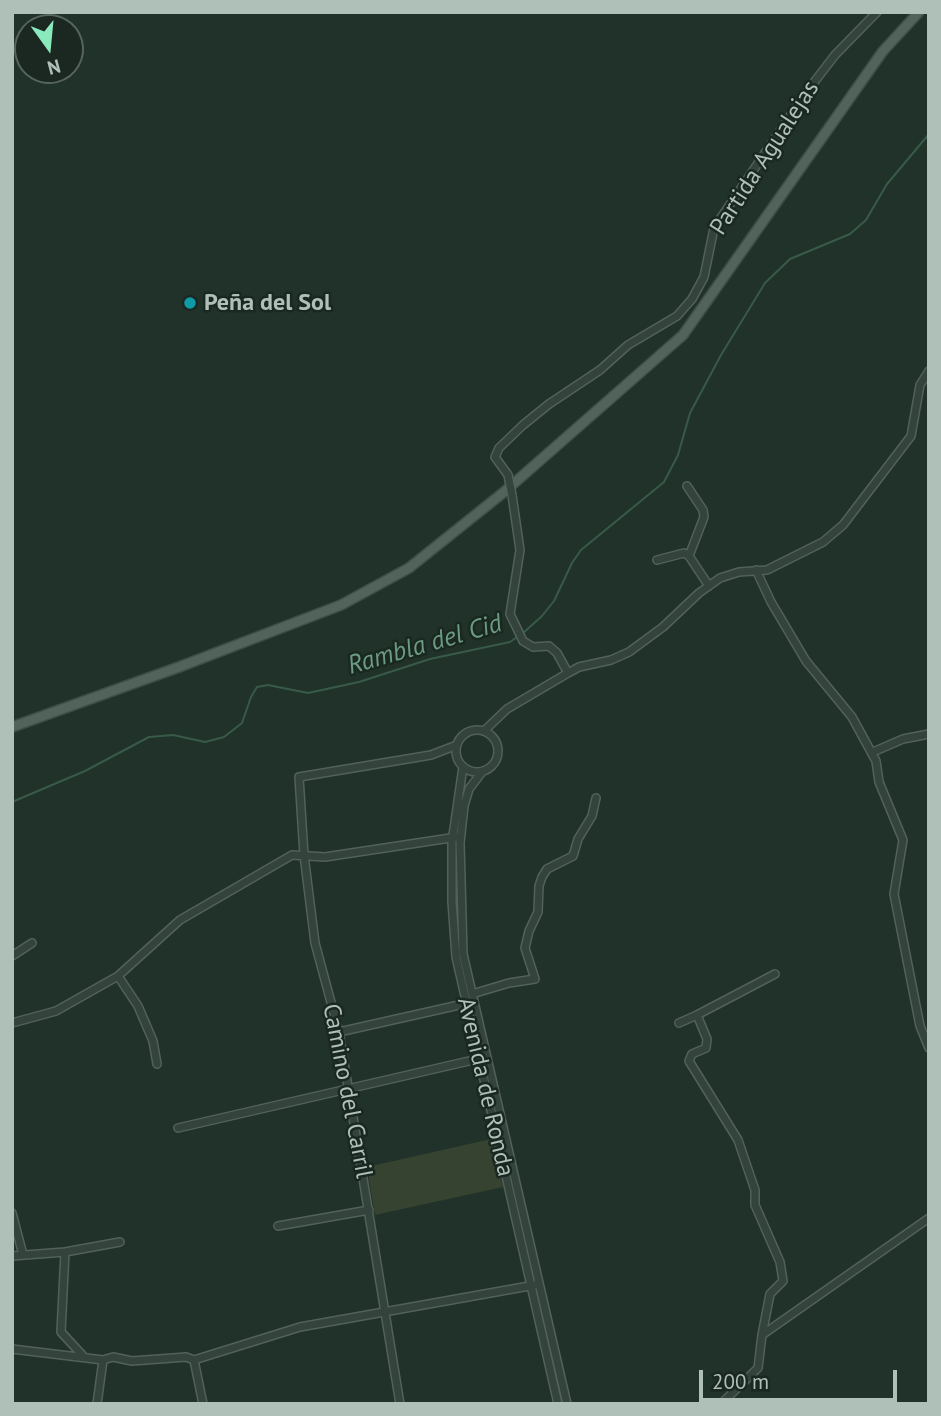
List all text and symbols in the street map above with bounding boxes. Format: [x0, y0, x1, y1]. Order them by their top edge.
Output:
north arrow [14, 14, 84, 84]
text: N [45, 54, 63, 81]
street label: Partida Agualejas [704, 75, 826, 241]
place label: Peña del Sol [204, 289, 331, 317]
marker: Peña del Sol [182, 295, 198, 311]
water label: Rambla del Cid [344, 608, 506, 682]
street label: Avenida de Ronda [450, 995, 520, 1179]
street label: Camino del Carril [316, 1001, 378, 1181]
scale bar [703, 1356, 901, 1400]
text: 200 m [712, 1368, 769, 1395]

